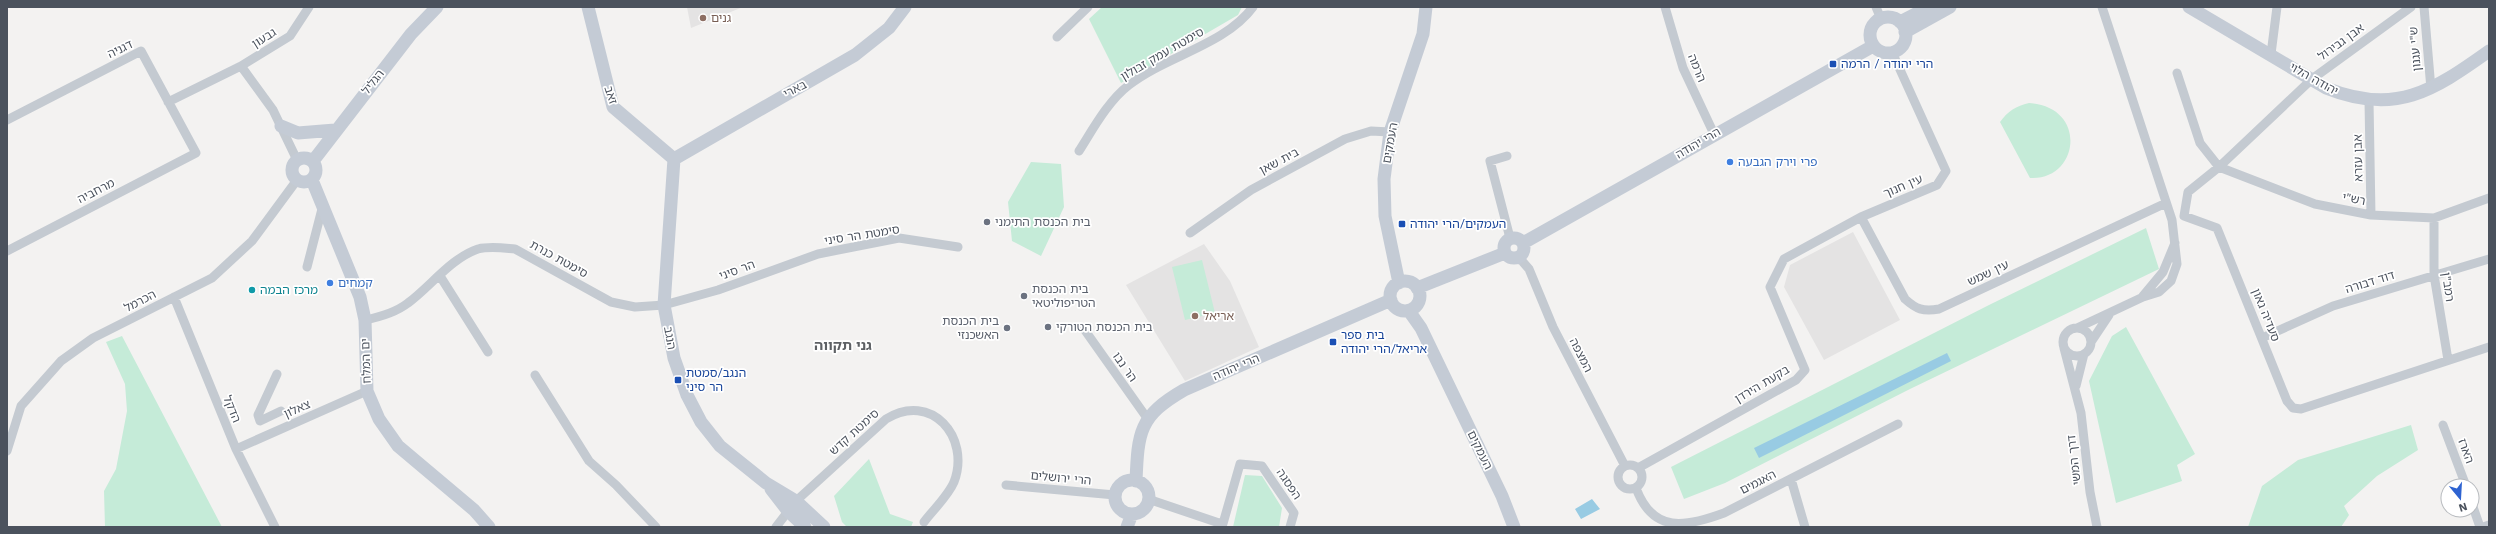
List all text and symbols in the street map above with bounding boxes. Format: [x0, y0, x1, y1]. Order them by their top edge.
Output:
place label: גנים [711, 11, 732, 25]
marker: גנים [698, 13, 708, 23]
street label: אבן גבירול [2315, 20, 2367, 63]
street label: סימטת עמק זבולון [1118, 24, 1206, 83]
street label: גבעון [249, 25, 279, 51]
street label: ש"י עגנון [2406, 26, 2424, 72]
street label: דגניה [105, 37, 135, 61]
street label: הרמה [1685, 52, 1709, 84]
place label: הרי יהודה / הרמה [1841, 57, 1933, 71]
marker: הרי יהודה / הרמה [1828, 59, 1838, 69]
street label: יהודה הלוי [2287, 60, 2341, 98]
street label: הגליל [359, 67, 387, 97]
street label: בארי [781, 77, 809, 101]
street label: זאב [601, 84, 621, 106]
street label: העמקים [1380, 121, 1400, 165]
street label: הרי יהודה [1673, 125, 1723, 161]
street label: אבן עזרא [2351, 134, 2365, 182]
street label: בית שאן [1257, 145, 1301, 177]
place label: פרי וירק הגבעה [1738, 155, 1818, 169]
marker: פרי וירק הגבעה [1725, 157, 1735, 167]
street label: עין חנוך [1881, 171, 1925, 201]
street label: מרחביה [75, 176, 117, 206]
street label: רש"י [2341, 190, 2367, 208]
place label: בית הכנסת התימני [995, 215, 1091, 229]
marker: בית הכנסת התימני [982, 217, 992, 227]
place label: העמקים/הרי יהודה [1410, 217, 1506, 231]
marker: העמקים/הרי יהודה [1397, 219, 1407, 229]
street label: סימטת הר סיני [823, 222, 901, 248]
street label: סימטת כנרת [528, 237, 591, 281]
street label: הר סיני [717, 257, 757, 283]
street label: עין שמש [1965, 257, 2011, 289]
street label: דוד דבורה [2344, 268, 2397, 296]
street label: רמב"ן [2439, 271, 2457, 303]
place label: קמחים [338, 276, 373, 290]
marker: קמחים [325, 278, 335, 288]
place label: בית הכנסת הטריפוליטאי [1032, 282, 1096, 310]
place label: מרכז הבמה [260, 283, 318, 297]
marker: מרכז הבמה [247, 285, 257, 295]
street label: סעדיה גאון [2249, 286, 2283, 344]
street label: הכרמל [122, 287, 158, 315]
marker: בית הכנסת הטריפוליטאי [1019, 291, 1029, 301]
place label: אריאל [1203, 309, 1235, 323]
marker: אריאל [1190, 311, 1200, 321]
place label: בית הכנסת האשכנזי [942, 314, 999, 342]
place label: בית הכנסת הטורקי [1056, 320, 1153, 334]
marker: בית הכנסת הטורקי [1043, 322, 1053, 332]
marker: בית הכנסת האשכנזי [1002, 323, 1012, 333]
street label: הנגב [661, 325, 679, 351]
place label: בית ספר אריאל/הרי יהודה [1341, 328, 1427, 356]
street label: המצפה [1566, 336, 1596, 374]
district label: גני תקווה [814, 337, 872, 353]
marker: בית ספר אריאל/הרי יהודה [1328, 337, 1338, 347]
street label: ים המלח [358, 338, 374, 384]
street label: הר נבו [1110, 350, 1140, 384]
street label: הרי יהודה [1210, 351, 1262, 383]
street label: בקעת הירדן [1732, 362, 1792, 406]
place label: הנגב/סמטת הר סיני [686, 366, 746, 394]
marker: הנגב/סמטת הר סיני [673, 375, 683, 385]
street label: הדקל [220, 393, 244, 425]
street label: צאלון [281, 397, 313, 421]
street label: סימטת קדש [826, 406, 882, 458]
street label: העמקים [1465, 428, 1495, 472]
street label: דרך המשי [2064, 434, 2084, 486]
street label: הארז [2455, 437, 2477, 465]
street label: הפסגה [1274, 466, 1304, 502]
street label: האגמים [1738, 467, 1778, 497]
street label: הרי ירושלים [1030, 468, 1092, 488]
north arrow [2440, 478, 2480, 518]
text: N [2457, 500, 2469, 514]

